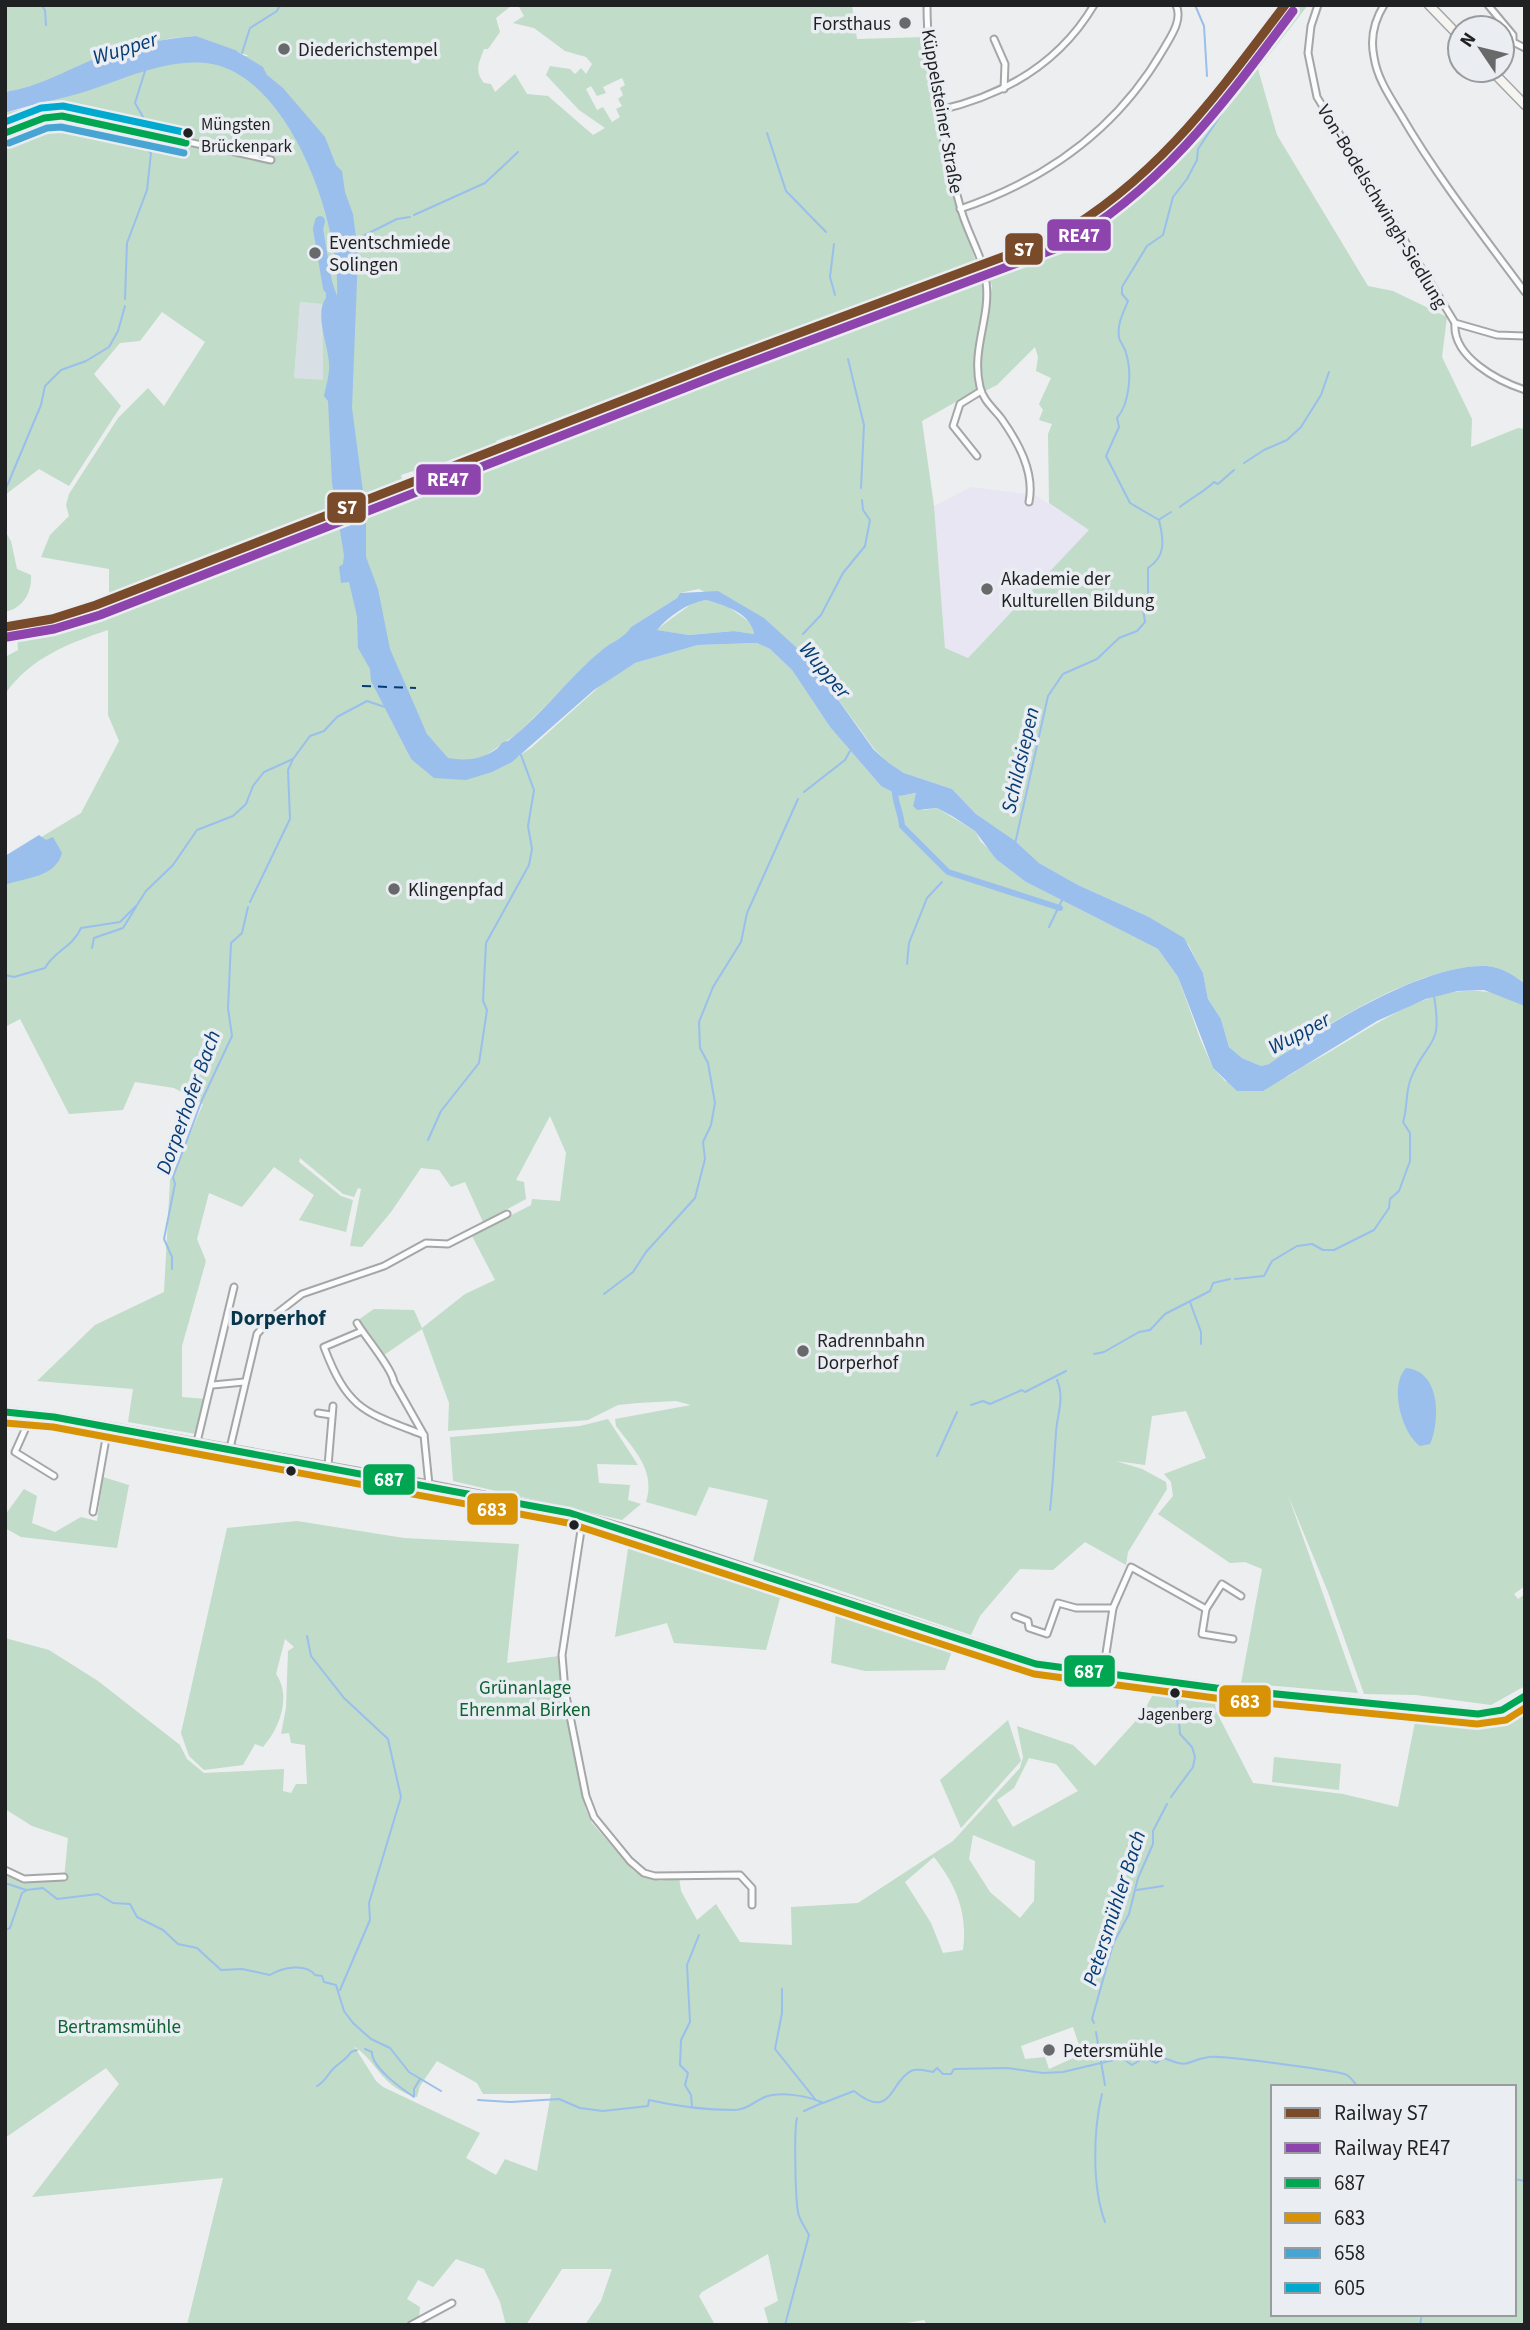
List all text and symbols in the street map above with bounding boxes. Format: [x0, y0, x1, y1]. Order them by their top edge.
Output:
place label: Forsthaus [813, 11, 891, 38]
north arrow [1446, 14, 1516, 84]
marker: Forsthaus [897, 15, 913, 31]
water label: Wupper [89, 24, 162, 72]
street label: Küppelsteiner Straße [914, 27, 969, 196]
text: N [1454, 27, 1483, 53]
place label: Diederichstempel [298, 37, 438, 64]
marker: Diederichstempel [276, 41, 292, 57]
street label: Von-Bodelschwingh-Siedlung [1310, 100, 1454, 314]
place label: Müngsten Brückenpark [201, 113, 292, 159]
marker: Müngsten Brückenpark [181, 126, 195, 140]
line badge: RE47 [1046, 218, 1112, 252]
text: RE47 [1058, 223, 1100, 250]
place label: Eventschmiede Solingen [329, 230, 450, 279]
line badge: S7 [1004, 232, 1044, 266]
text: S7 [1014, 237, 1034, 264]
marker: Eventschmiede Solingen [307, 245, 323, 261]
line badge: RE47 [415, 463, 482, 496]
text: RE47 [427, 467, 469, 494]
line badge: S7 [326, 491, 367, 524]
text: S7 [337, 495, 357, 522]
place label: Akademie der Kulturellen Bildung [1001, 566, 1155, 615]
marker: Akademie der Kulturellen Bildung [979, 581, 995, 597]
water label: Wupper [792, 635, 858, 706]
water label: Schildsiepen [993, 704, 1047, 816]
place label: Klingenpfad [408, 877, 504, 904]
marker: Klingenpfad [386, 881, 402, 897]
water label: Wupper [1263, 1004, 1336, 1062]
water label: Dorperhofer Bach [148, 1026, 228, 1178]
district label: Dorperhof [230, 1303, 326, 1333]
place label: Radrennbahn Dorperhof [817, 1328, 925, 1377]
marker: Radrennbahn Dorperhof [795, 1343, 811, 1359]
line badge: 687 [362, 1463, 416, 1496]
unlabelled marker [284, 1464, 298, 1478]
text: 687 [374, 1467, 404, 1494]
line badge: 683 [466, 1492, 519, 1526]
text: 683 [477, 1497, 507, 1524]
unlabelled marker [567, 1518, 581, 1532]
line badge: 687 [1063, 1654, 1116, 1688]
text: 687 [1074, 1659, 1104, 1686]
park label: Grünanlage Ehrenmal Birken [459, 1675, 591, 1724]
line badge: 683 [1218, 1684, 1272, 1718]
marker: Jagenberg [1168, 1686, 1182, 1700]
text: 683 [1230, 1689, 1260, 1716]
place label: Jagenberg [1138, 1703, 1213, 1727]
water label: Petersmühler Bach [1075, 1826, 1153, 1990]
park label: Bertramsmühle [57, 2014, 181, 2041]
place label: Petersmühle [1063, 2038, 1163, 2065]
marker: Petersmühle [1041, 2042, 1057, 2058]
legend [1271, 2085, 1516, 2316]
text: Railway S7 [1334, 2098, 1428, 2128]
text: Railway RE47 [1334, 2133, 1450, 2163]
text: 687 [1334, 2168, 1365, 2198]
text: 683 [1334, 2203, 1365, 2233]
text: 658 [1334, 2238, 1365, 2268]
text: 605 [1334, 2273, 1365, 2303]

